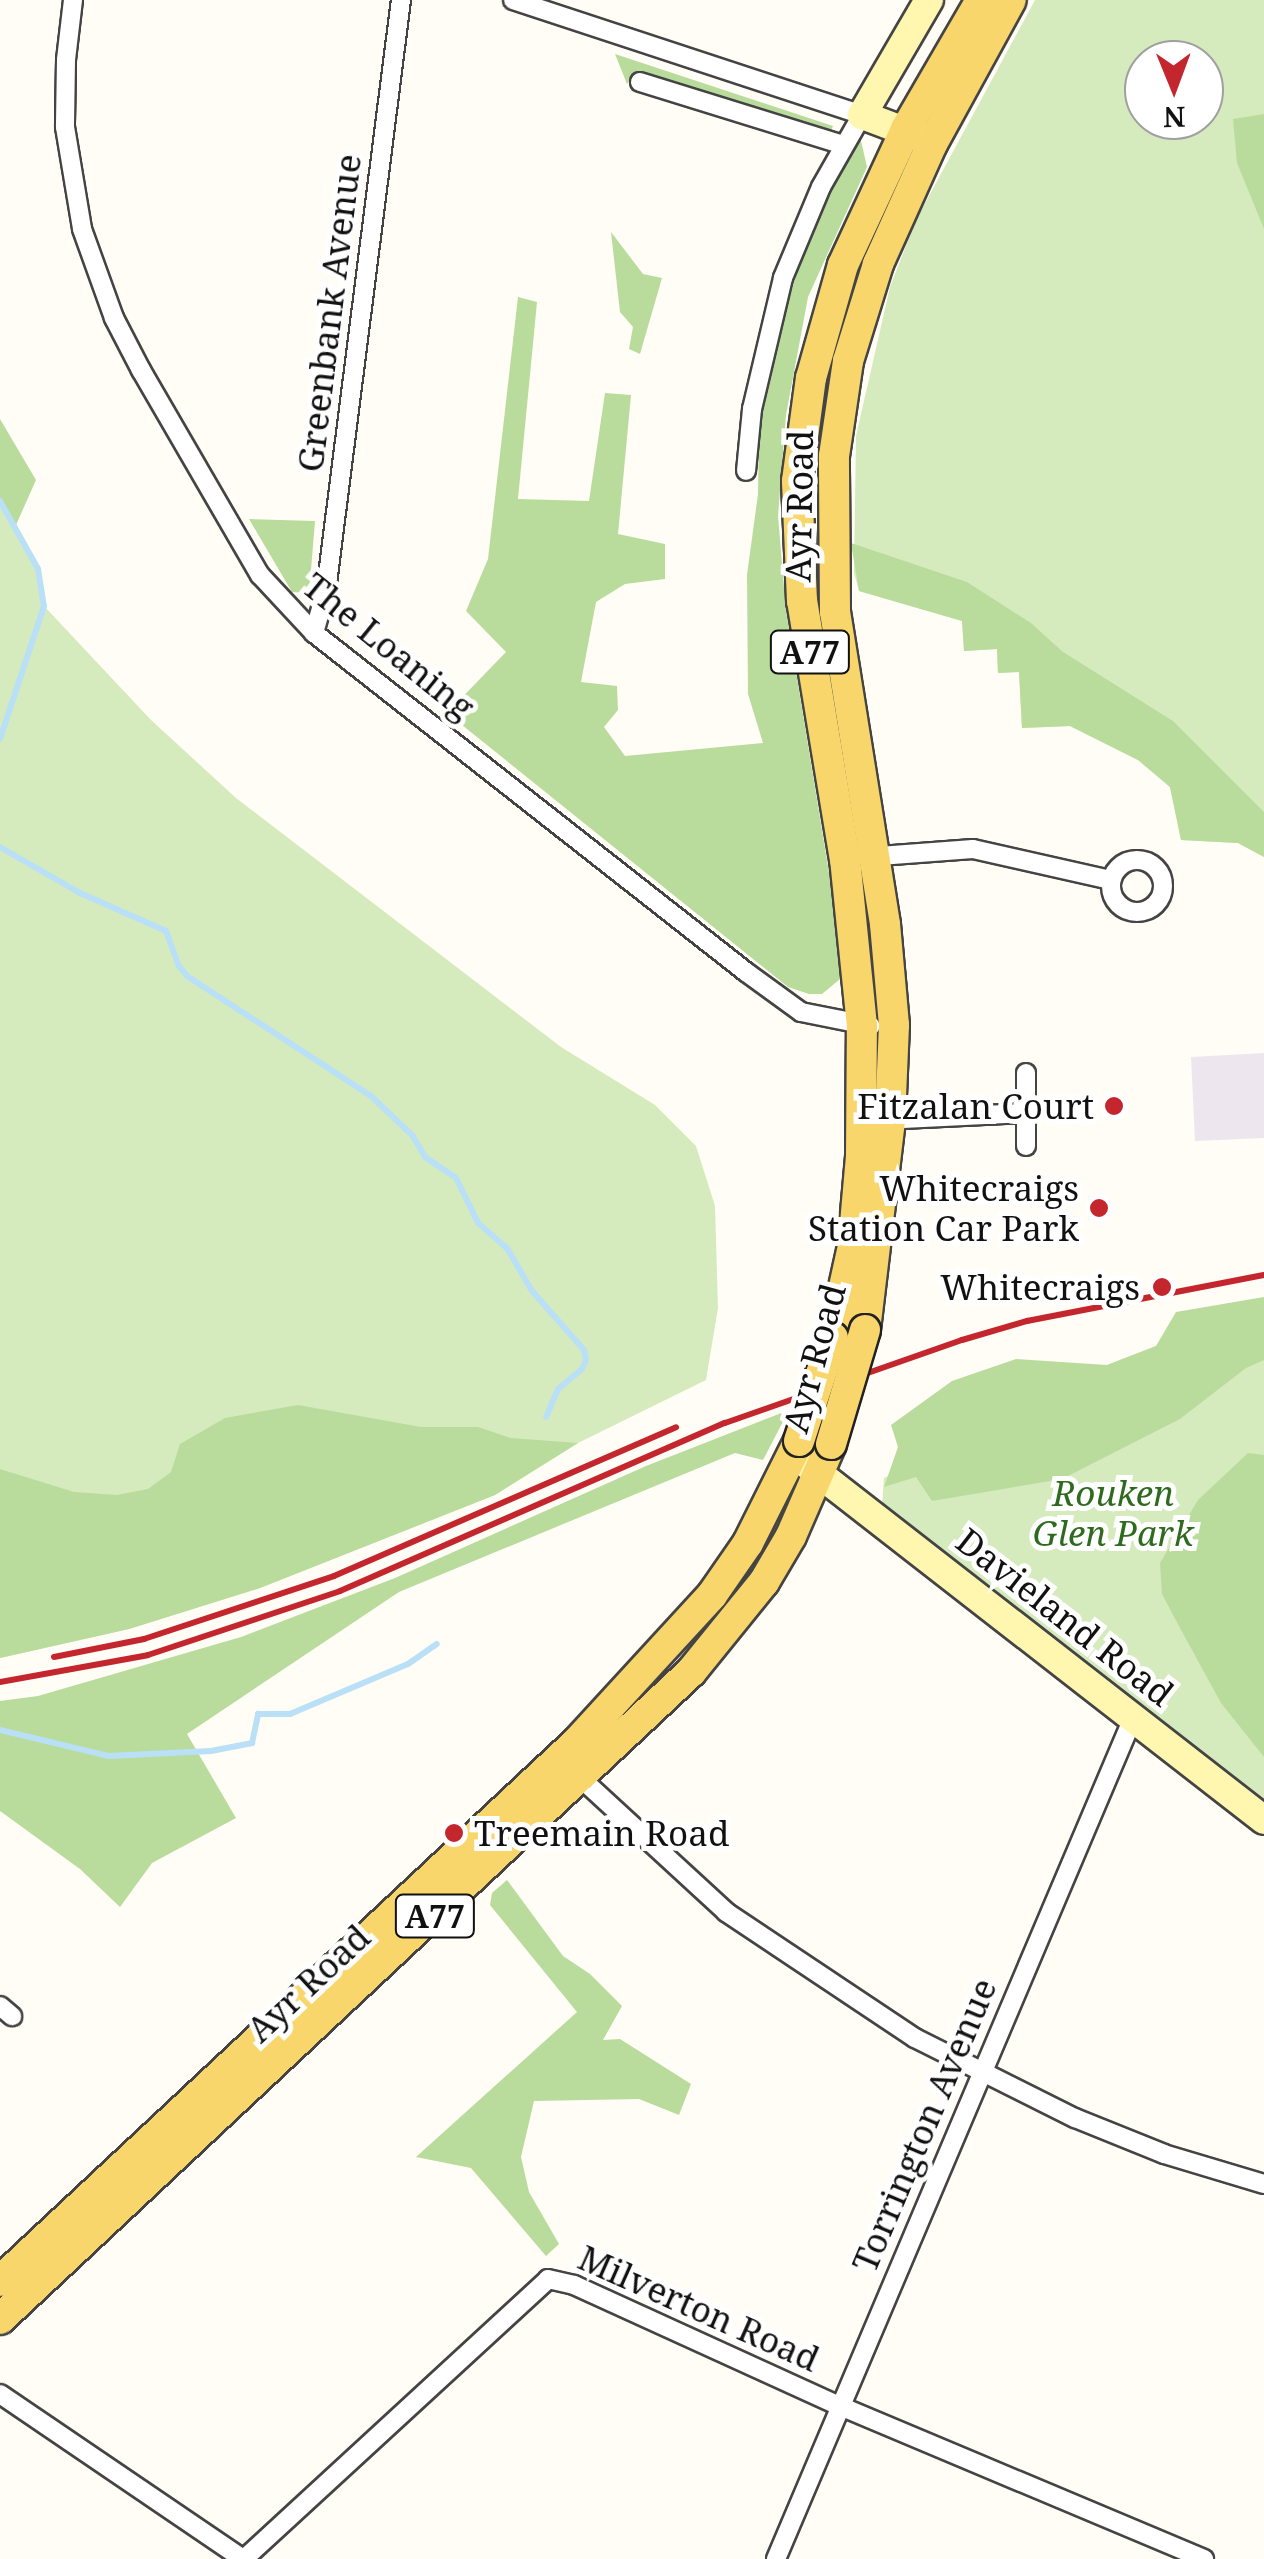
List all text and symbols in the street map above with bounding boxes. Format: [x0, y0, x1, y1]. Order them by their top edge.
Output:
north arrow [1124, 40, 1224, 140]
text: N [1163, 99, 1186, 137]
street label: Greenbank Avenue [289, 152, 369, 474]
street label: Ayr Road [777, 429, 821, 583]
street label: The Loaning [295, 564, 483, 728]
road number: A77 [768, 625, 852, 679]
place label: Fitzalan Court [857, 1085, 1094, 1127]
marker: Fitzalan Court [1103, 1095, 1125, 1117]
place label: Whitecraigs Station Car Park [808, 1167, 1079, 1249]
marker: Whitecraigs Station Car Park [1088, 1197, 1110, 1219]
place label: Whitecraigs [940, 1266, 1140, 1308]
marker: Whitecraigs [1149, 1274, 1175, 1300]
street label: Ayr Road [774, 1279, 854, 1437]
park label: Rouken Glen Park [1032, 1472, 1194, 1554]
street label: Davieland Road [948, 1519, 1182, 1715]
place label: Treemain Road [474, 1812, 729, 1854]
marker: Treemain Road [443, 1822, 465, 1844]
road number: A77 [392, 1889, 478, 1943]
street label: Ayr Road [238, 1916, 378, 2050]
street label: Torrington Avenue [843, 1972, 1005, 2278]
street label: Milverton Road [572, 2236, 826, 2380]

